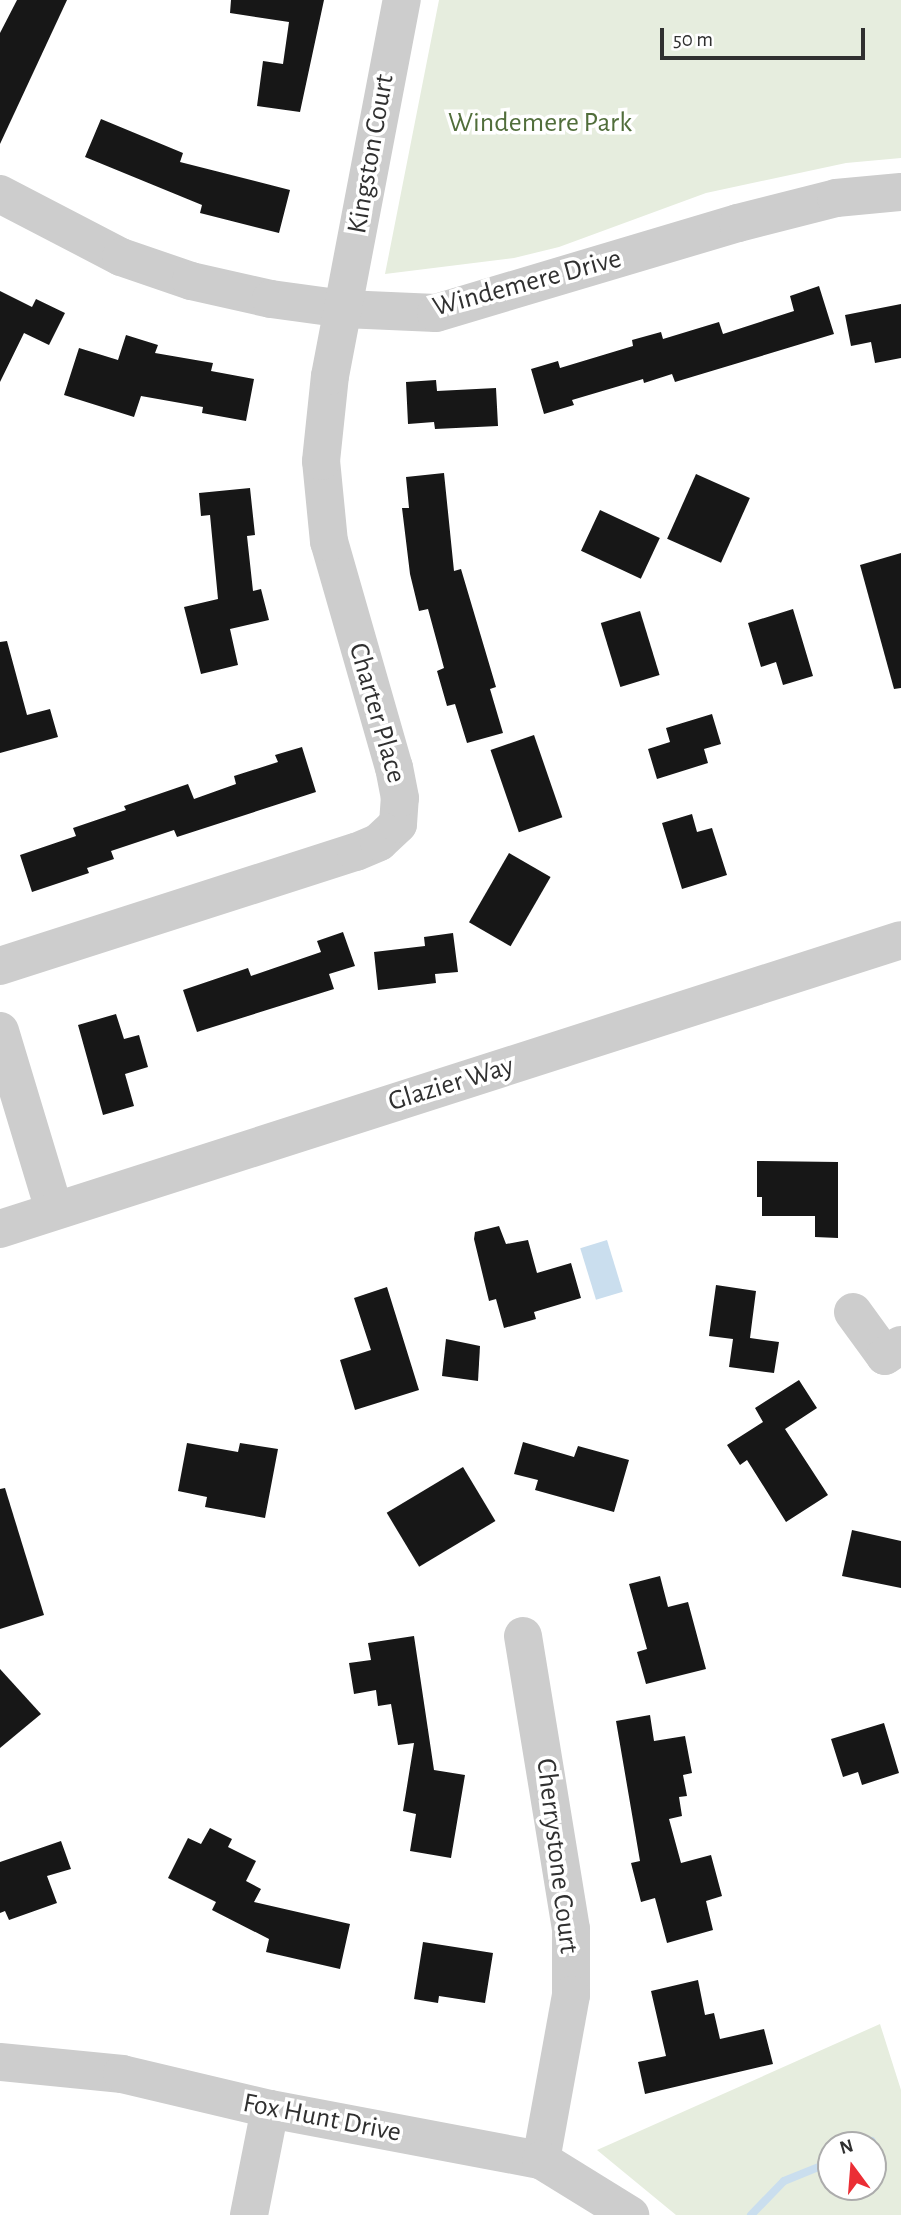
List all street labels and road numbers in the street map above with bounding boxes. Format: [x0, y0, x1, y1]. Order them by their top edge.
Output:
street label: Kingston Court [340, 72, 402, 236]
street label: Windemere Drive [429, 242, 625, 324]
street label: Charter Place [341, 639, 413, 787]
street label: Glazier Way [384, 1049, 518, 1119]
street label: Cherrystone Court [528, 1756, 586, 1956]
street label: Fox Hunt Drive [240, 2086, 404, 2150]

